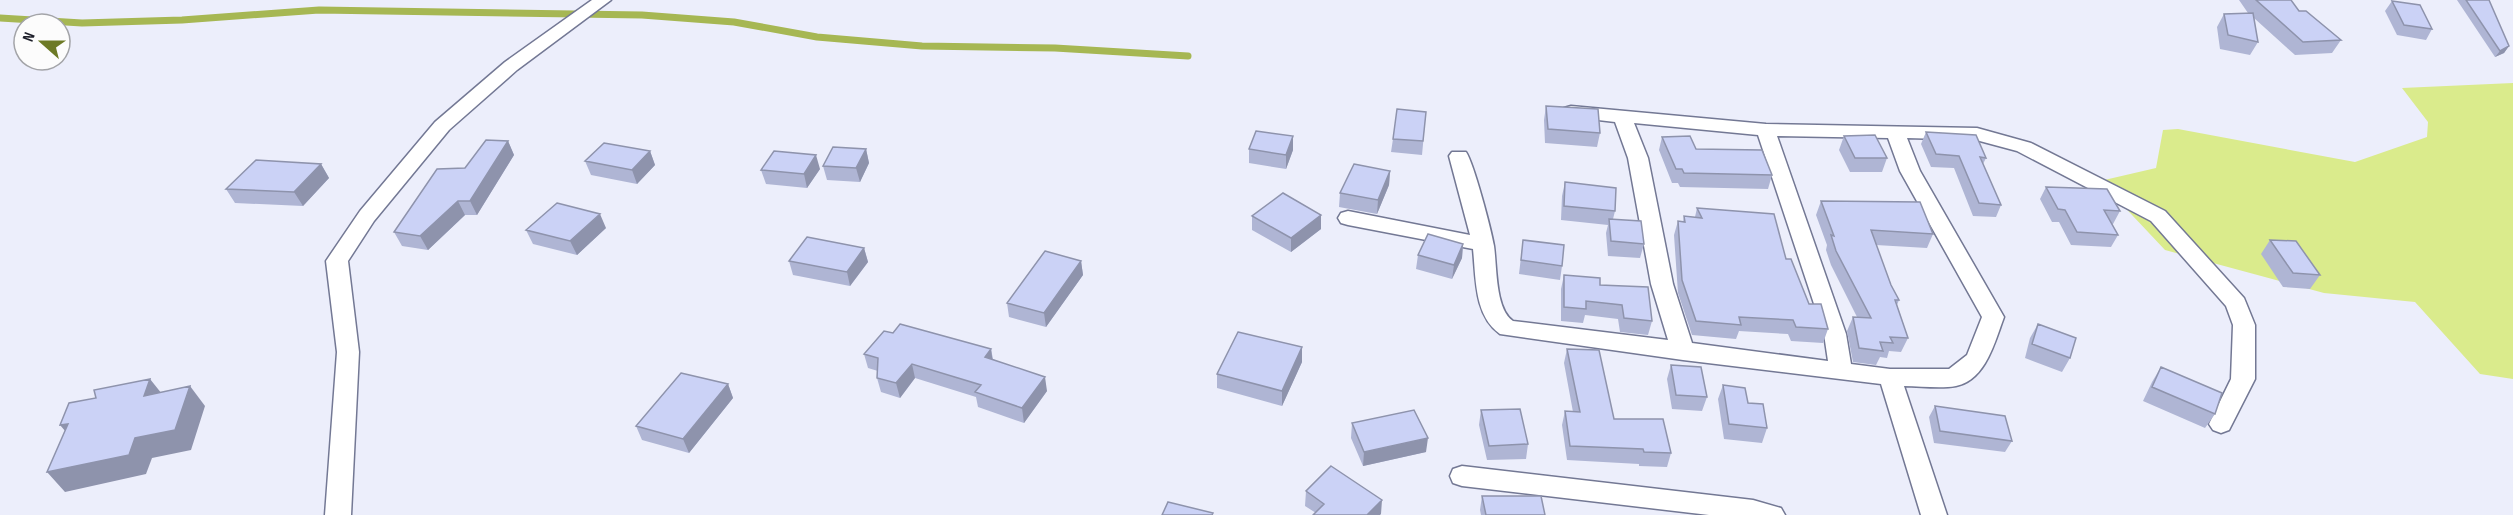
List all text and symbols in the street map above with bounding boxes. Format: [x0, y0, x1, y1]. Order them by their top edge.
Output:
north arrow [12, 12, 72, 72]
text: N [19, 30, 40, 45]

